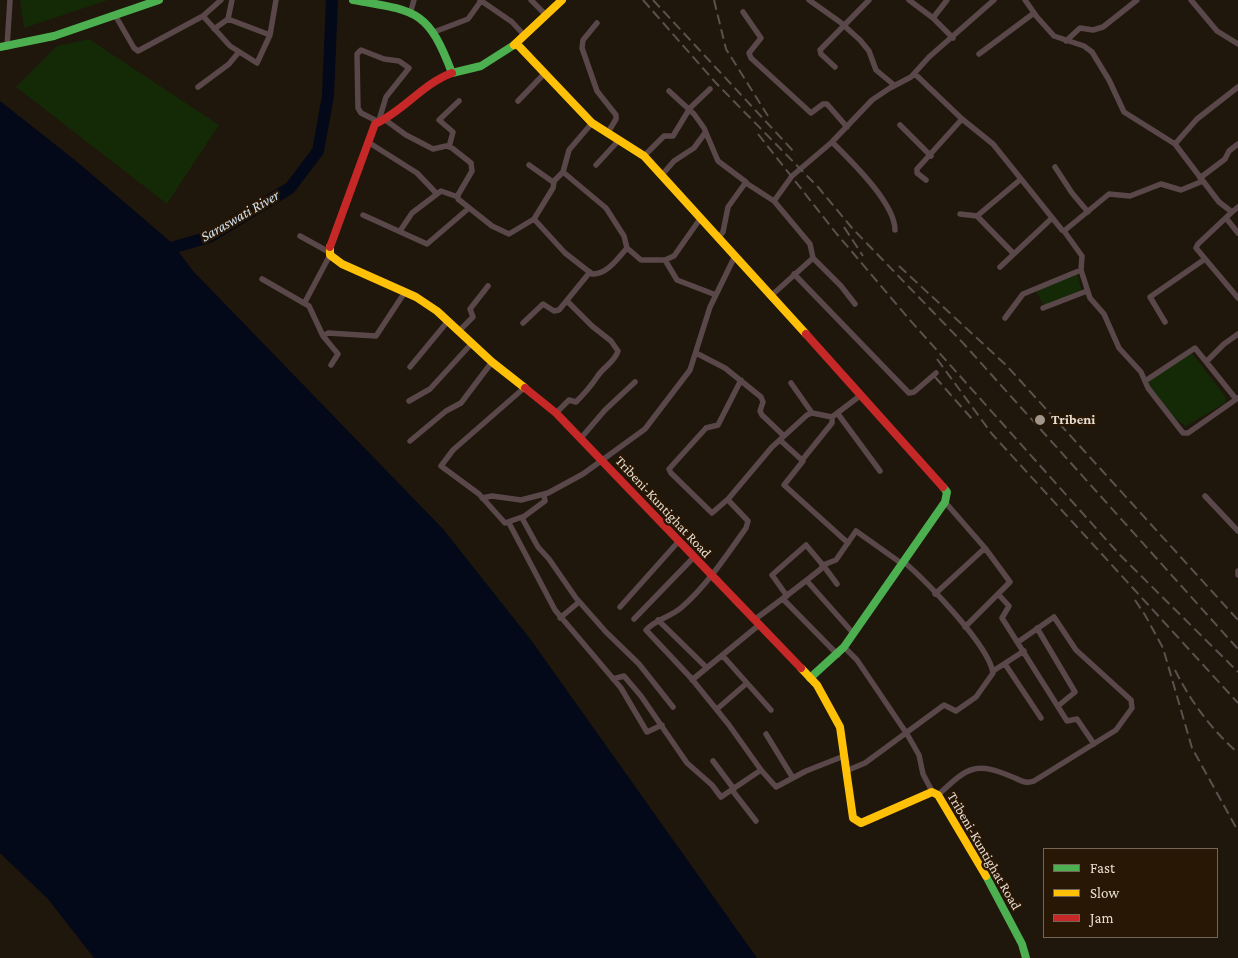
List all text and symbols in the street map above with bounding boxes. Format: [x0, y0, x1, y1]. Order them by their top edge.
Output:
water label: Saraswati River [197, 186, 283, 246]
place label: Tribeni [1051, 412, 1095, 428]
marker: Tribeni [1033, 413, 1047, 427]
street label: Tribeni-Kuntighat Road [611, 453, 715, 561]
street label: Tribeni-Kuntighat Road [943, 789, 1025, 913]
legend [1043, 848, 1218, 938]
text: Fast [1090, 860, 1115, 876]
text: Slow [1090, 885, 1119, 901]
text: Jam [1090, 910, 1113, 926]

